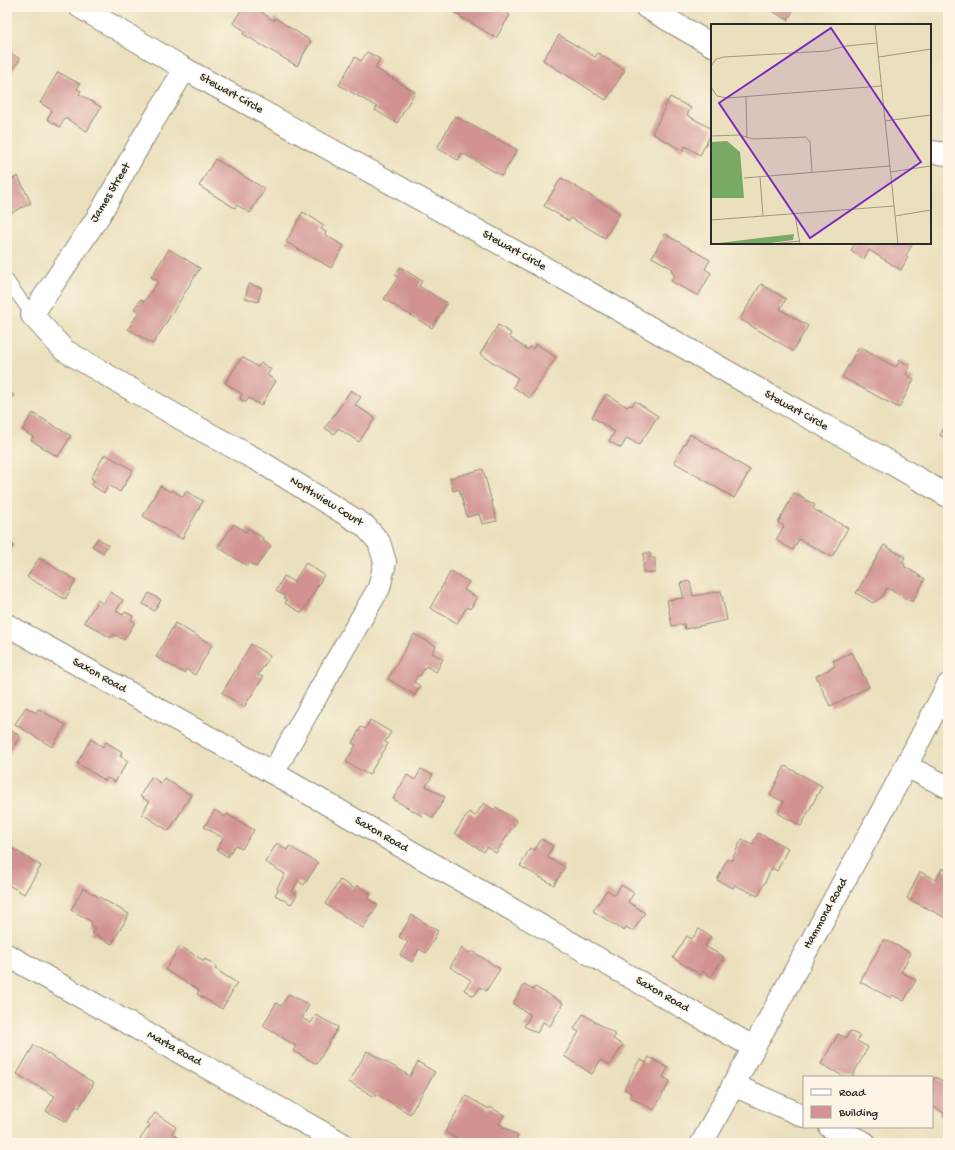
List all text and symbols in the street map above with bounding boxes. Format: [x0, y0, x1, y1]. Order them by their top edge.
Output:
inset map [711, 24, 931, 244]
street label: Stewart Circle [197, 71, 266, 118]
street label: James Street [88, 160, 135, 225]
street label: Stewart Circle [480, 228, 549, 275]
street label: Stewart Circle [762, 388, 831, 435]
street label: Northview Court [287, 474, 366, 531]
street label: Saxon Road [70, 655, 129, 697]
street label: Saxon Road [352, 814, 411, 856]
street label: Hammond Road [801, 875, 852, 952]
street label: Saxon Road [633, 974, 692, 1016]
street label: Marta Road [144, 1028, 204, 1070]
legend [803, 1076, 933, 1128]
text: Road [839, 1087, 866, 1101]
text: Building [838, 1107, 878, 1121]

